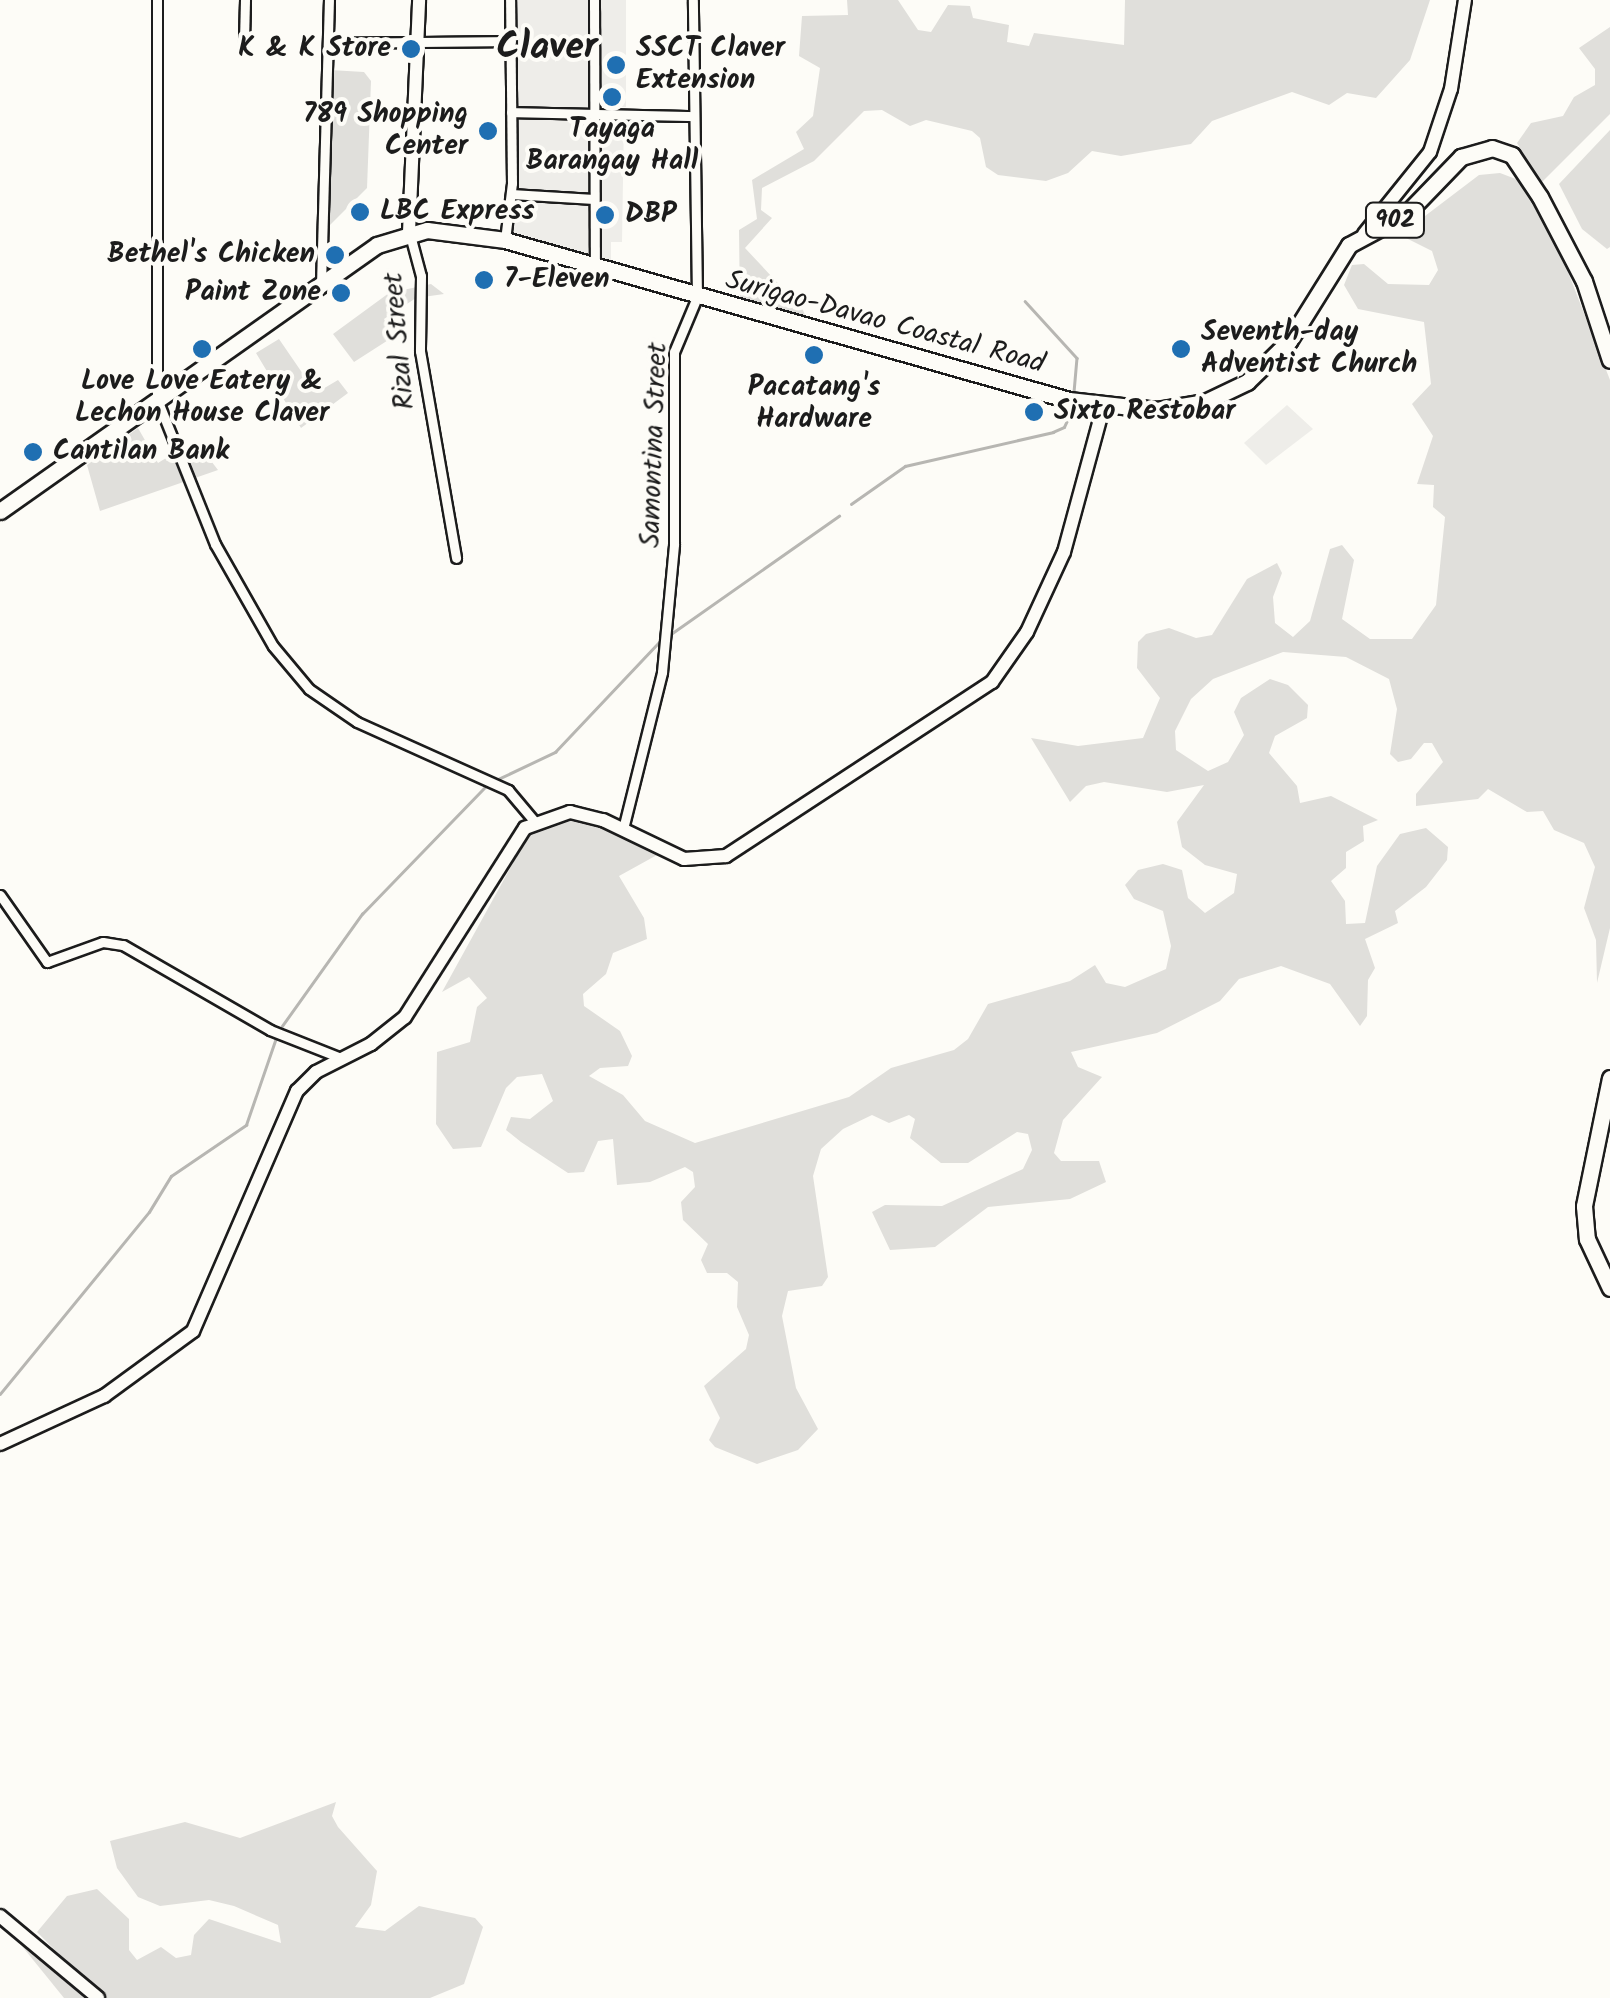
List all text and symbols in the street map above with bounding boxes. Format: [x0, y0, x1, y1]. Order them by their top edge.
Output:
district label: Claver [496, 26, 598, 72]
place label: K & K Store [238, 32, 391, 66]
place label: SSCT Claver Extension [636, 32, 785, 98]
marker: K & K Store [400, 38, 422, 60]
marker: SSCT Claver Extension [605, 54, 627, 76]
marker: Tayaga Barangay Hall [601, 86, 623, 108]
place label: 789 Shopping Center [303, 98, 468, 164]
place label: Tayaga Barangay Hall [526, 113, 698, 179]
marker: 789 Shopping Center [477, 120, 499, 142]
place label: LBC Express [380, 195, 535, 229]
place label: DBP [625, 198, 676, 232]
road number: 902 [1362, 200, 1428, 240]
marker: LBC Express [349, 201, 371, 223]
marker: DBP [594, 204, 616, 226]
place label: Bethel's Chicken [107, 238, 315, 272]
marker: Bethel's Chicken [324, 244, 346, 266]
place label: 7-Eleven [504, 263, 610, 297]
street label: Surigao-Davao Coastal Road [722, 264, 1048, 382]
marker: 7-Eleven [473, 269, 495, 291]
street label: Rizal Street [377, 271, 423, 411]
place label: Paint Zone [185, 276, 321, 310]
marker: Paint Zone [330, 282, 352, 304]
place label: Seventh-day Adventist Church [1201, 316, 1417, 382]
marker: Love Love Eatery & Lechon House Claver [191, 338, 213, 360]
marker: Seventh-day Adventist Church [1170, 338, 1192, 360]
street label: Samontina Street [635, 342, 675, 548]
marker: Pacatang's Hardware [803, 344, 825, 366]
place label: Love Love Eatery & Lechon House Claver [75, 365, 329, 431]
place label: Pacatang's Hardware [748, 371, 880, 437]
place label: Sixto Restobar [1054, 395, 1235, 429]
marker: Sixto Restobar [1023, 401, 1045, 423]
place label: Cantilan Bank [53, 435, 229, 469]
marker: Cantilan Bank [22, 441, 44, 463]

